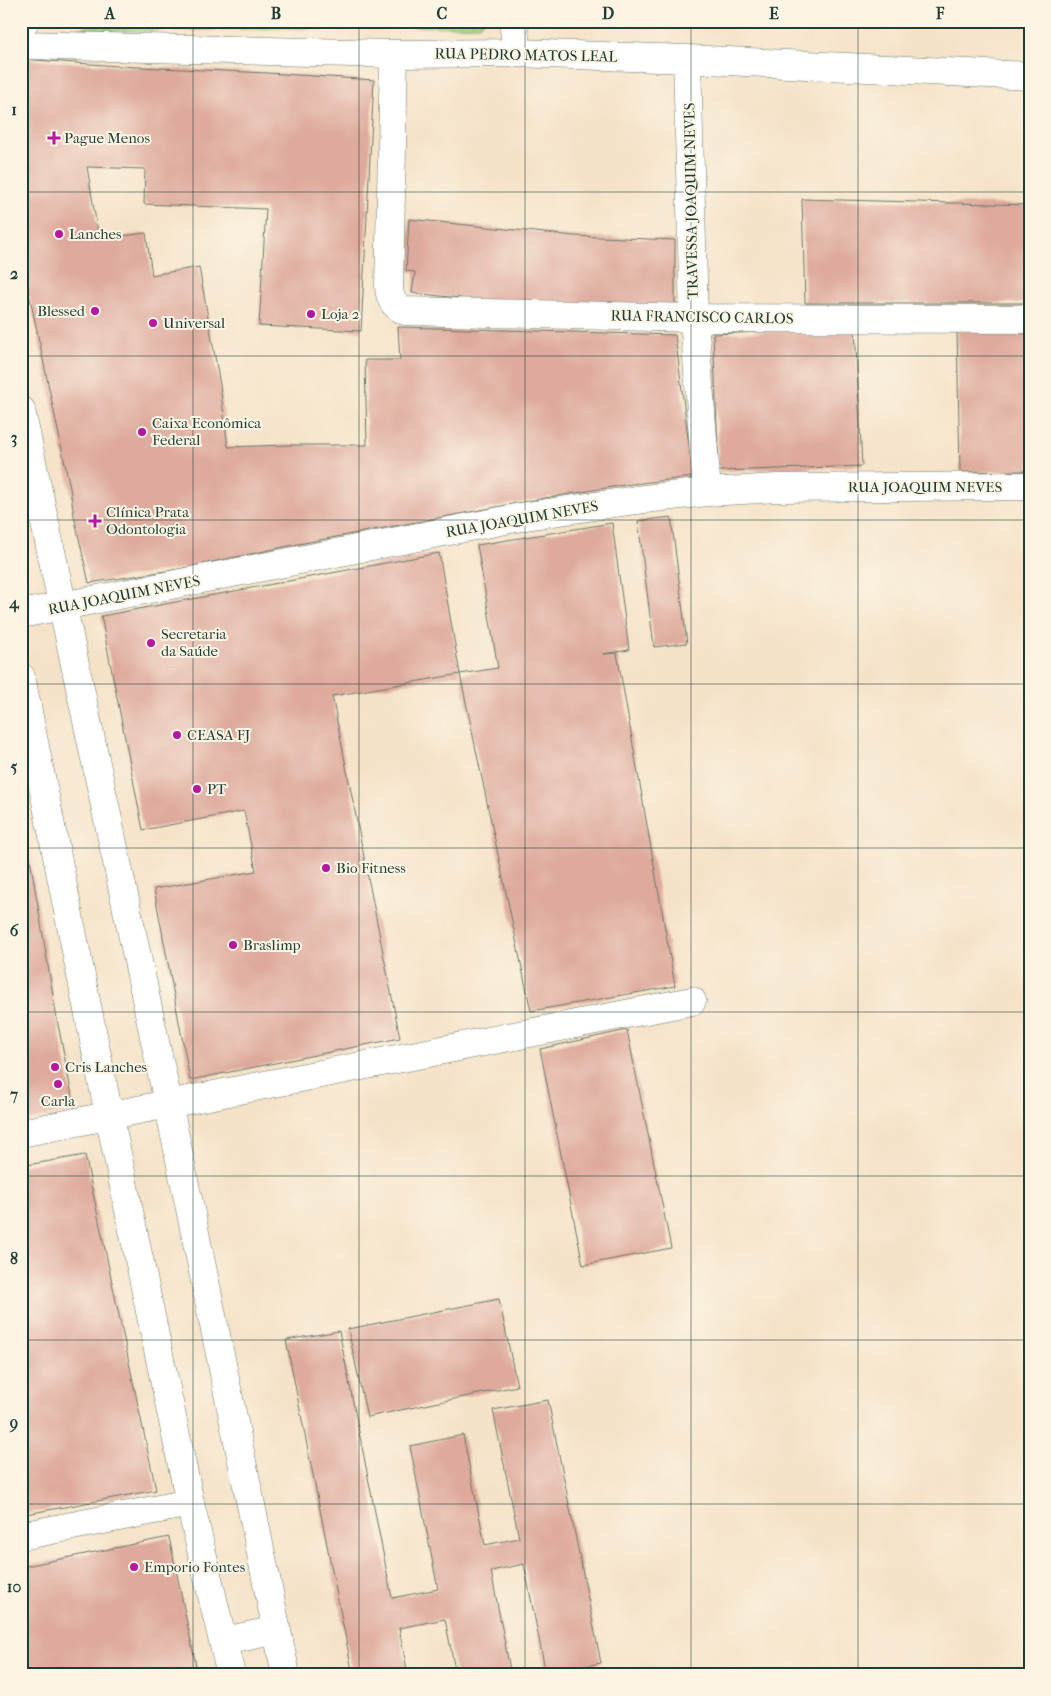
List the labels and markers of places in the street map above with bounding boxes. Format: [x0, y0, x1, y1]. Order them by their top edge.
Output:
place label: Pague Menos [64, 129, 150, 147]
marker: Pague Menos [48, 132, 60, 144]
place label: Lanches [69, 225, 122, 243]
marker: Lanches [53, 228, 65, 240]
place label: Blessed [37, 302, 86, 320]
marker: Blessed [89, 305, 101, 317]
place label: Loja 2 [321, 305, 360, 323]
marker: Loja 2 [305, 308, 317, 320]
place label: Universal [163, 314, 225, 332]
marker: Universal [147, 317, 159, 329]
place label: Caixa Econômica Federal [152, 414, 262, 449]
marker: Caixa Econômica Federal [136, 426, 148, 438]
place label: Clínica Prata Odontologia [106, 503, 190, 538]
marker: Clínica Prata Odontologia [88, 514, 102, 528]
place label: Secretaria da Saúde [161, 625, 228, 660]
marker: Secretaria da Saúde [145, 637, 157, 649]
place label: CEASA FJ [187, 726, 251, 744]
marker: CEASA FJ [171, 729, 183, 741]
place label: PT [207, 780, 227, 798]
marker: PT [191, 783, 203, 795]
place label: Bio Fitness [336, 859, 406, 877]
marker: Bio Fitness [320, 862, 332, 874]
place label: Braslimp [243, 936, 301, 954]
marker: Braslimp [227, 939, 239, 951]
place label: Cris Lanches [65, 1058, 148, 1076]
marker: Cris Lanches [49, 1061, 61, 1073]
marker: Carla [52, 1078, 64, 1090]
place label: Carla [41, 1092, 76, 1110]
place label: Emporio Fontes [144, 1558, 246, 1576]
marker: Emporio Fontes [128, 1561, 140, 1573]

